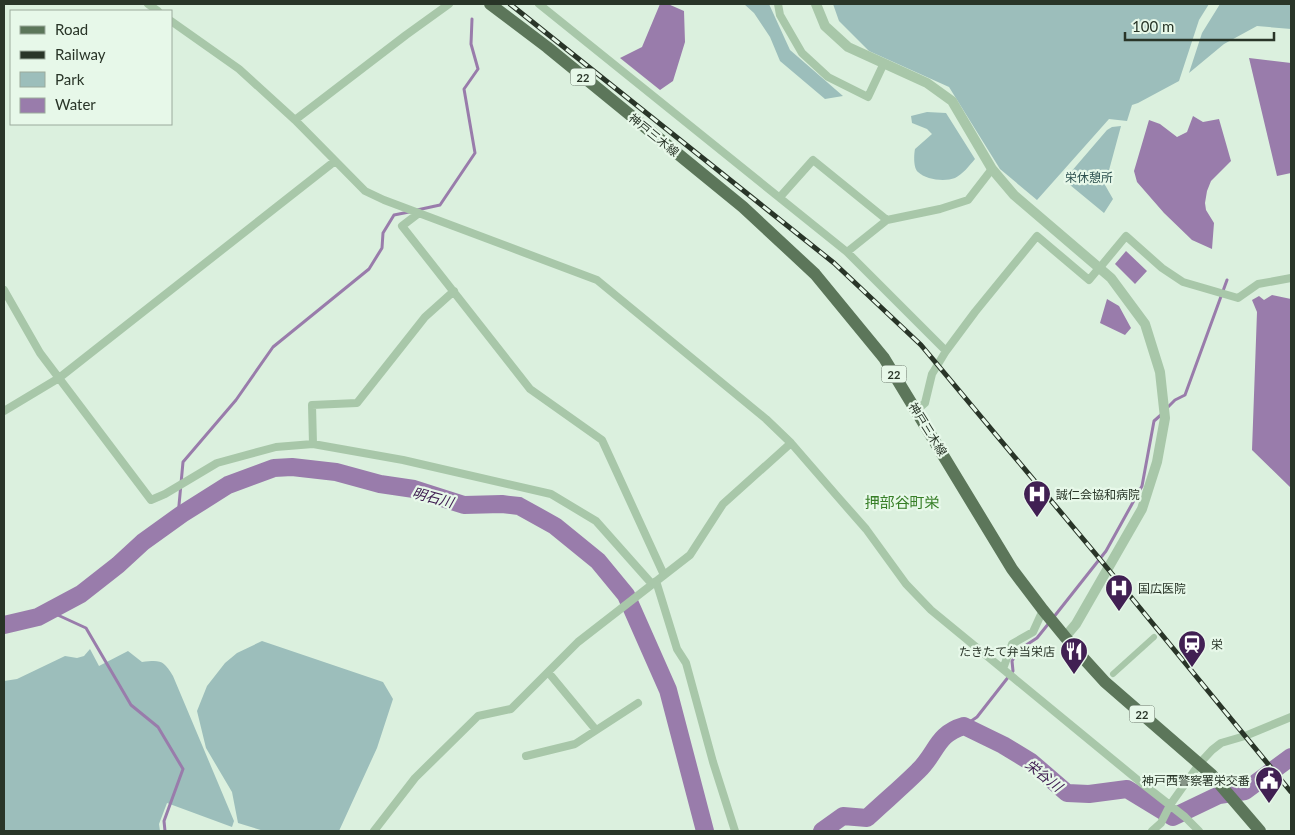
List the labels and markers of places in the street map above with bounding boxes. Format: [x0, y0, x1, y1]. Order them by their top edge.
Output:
hospital icon: 誠仁会協和病院 [1022, 479, 1052, 518]
place label: 誠仁会協和病院 [1056, 487, 1140, 502]
hospital icon: 国広医院 [1104, 573, 1134, 612]
place label: 国広医院 [1138, 581, 1186, 596]
station icon: 栄 [1177, 629, 1207, 668]
restaurant icon: たきたて弁当栄店 [1059, 636, 1089, 675]
place label: 栄 [1211, 637, 1223, 652]
place label: たきたて弁当栄店 [959, 644, 1055, 659]
public building icon: 神戸西警察署栄交番 [1254, 765, 1284, 804]
place label: 神戸西警察署栄交番 [1142, 773, 1250, 788]

